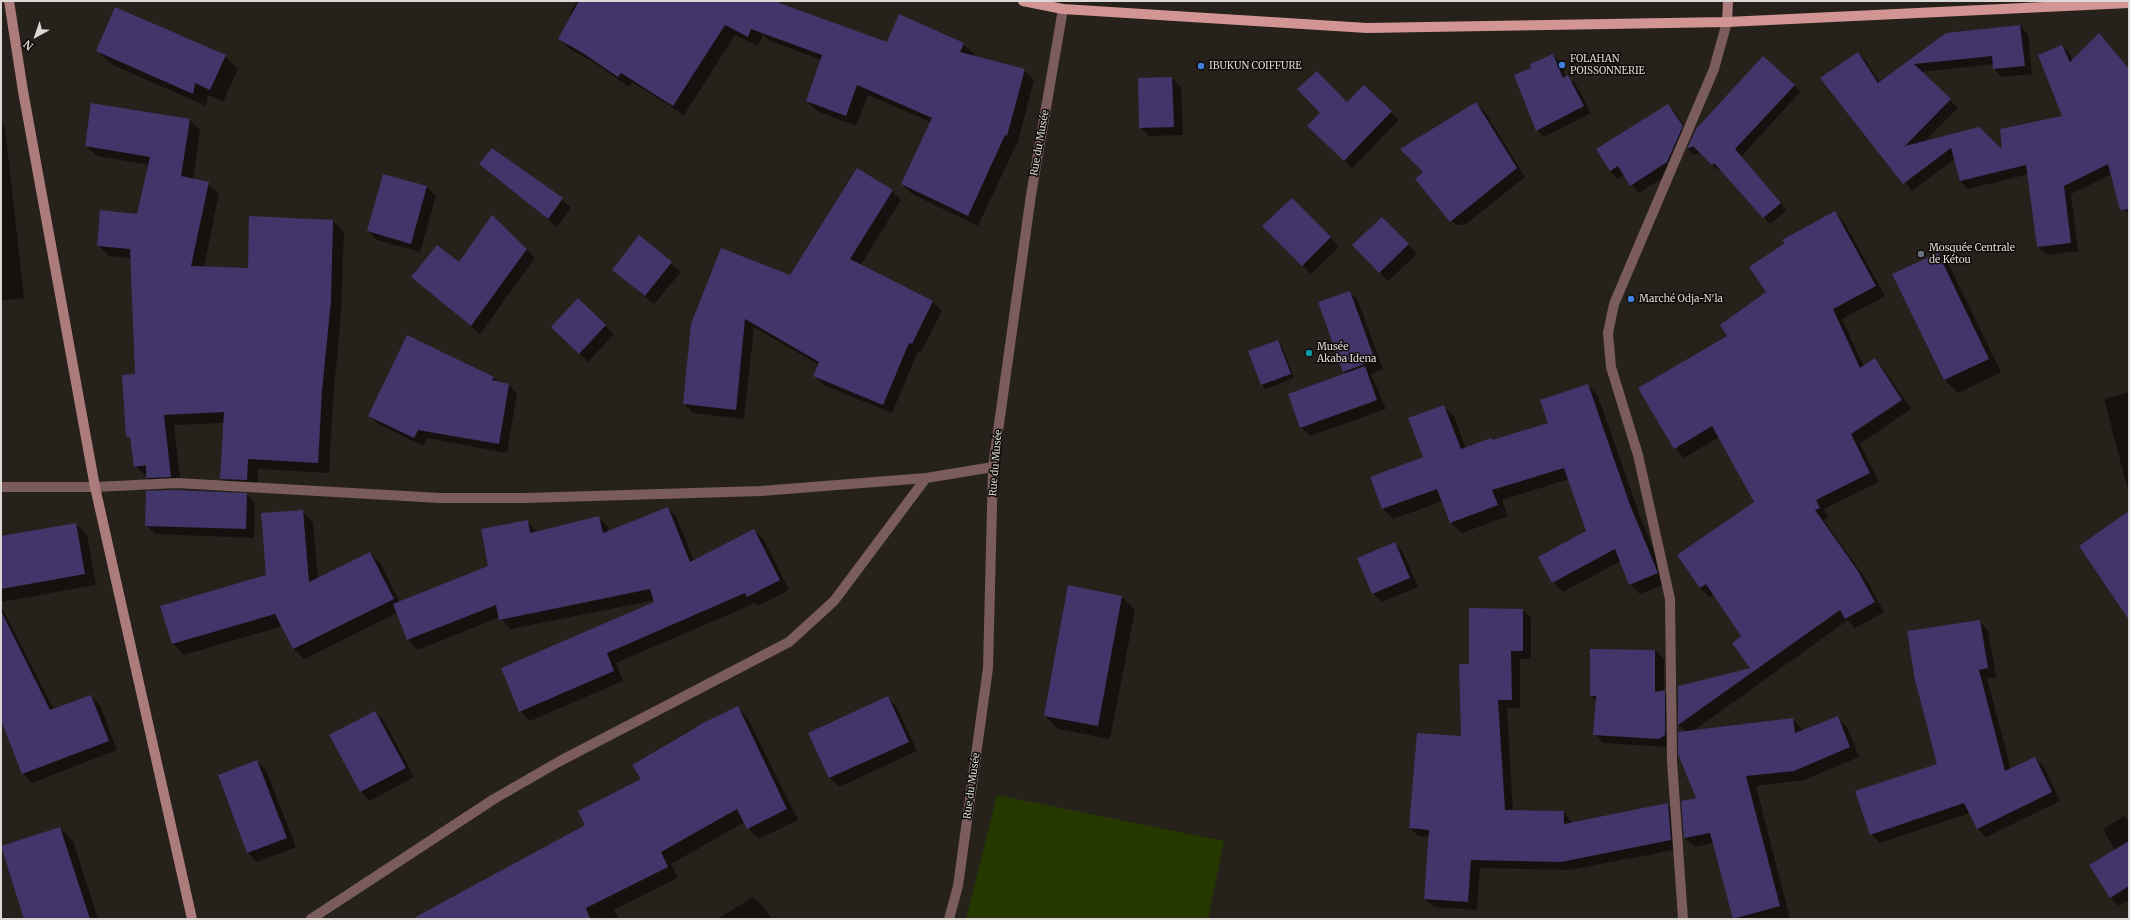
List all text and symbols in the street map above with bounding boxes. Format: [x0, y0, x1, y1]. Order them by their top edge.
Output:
north arrow [16, 16, 56, 56]
text: N [20, 37, 36, 53]
place label: FOLAHAN POISSONNERIE [1570, 53, 1645, 76]
place label: IBUKUN COIFFURE [1209, 60, 1302, 72]
marker: FOLAHAN POISSONNERIE [1557, 60, 1567, 70]
marker: IBUKUN COIFFURE [1196, 61, 1206, 71]
street label: Rue du Musée [1028, 109, 1052, 177]
place label: Mosquée Centrale de Kétou [1929, 242, 2015, 266]
marker: Mosquée Centrale de Kétou [1916, 249, 1926, 259]
place label: Marché Odja-N'la [1639, 293, 1723, 305]
marker: Marché Odja-N'la [1626, 294, 1636, 304]
place label: Musée Akaba Idena [1317, 341, 1376, 364]
marker: Musée Akaba Idena [1304, 348, 1314, 358]
street label: Rue du Musée [987, 429, 1005, 497]
street label: Rue du Musée [961, 752, 983, 820]

